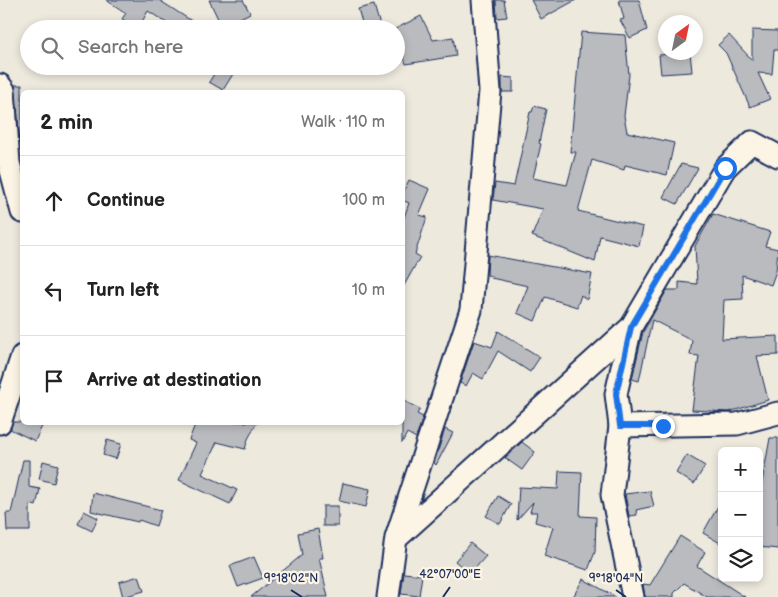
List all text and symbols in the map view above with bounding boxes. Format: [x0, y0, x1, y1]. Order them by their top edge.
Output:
north arrow [658, 15, 703, 60]
search box [20, 20, 405, 75]
icon: search [38, 34, 66, 62]
text: Search here [78, 36, 183, 59]
text: 2 min [40, 110, 93, 135]
text: Walk · 110 m [301, 113, 385, 132]
route start [714, 157, 737, 180]
icon: ahead [40, 187, 68, 215]
text: Continue [87, 189, 165, 212]
text: 100 m [342, 191, 385, 210]
icon: left [40, 277, 68, 305]
text: Turn left [87, 279, 159, 302]
text: 10 m [352, 281, 385, 300]
icon: arrive [40, 367, 68, 395]
text: Arrive at destination [87, 369, 262, 392]
route end [652, 415, 675, 438]
map controls [718, 447, 763, 582]
button: + [718, 447, 763, 492]
button: − [718, 492, 763, 537]
button: layers [718, 537, 763, 582]
text: 42°07'00"E [419, 567, 481, 582]
text: 9°18'02"N [264, 571, 318, 586]
text: 9°18'04"N [589, 571, 643, 586]

